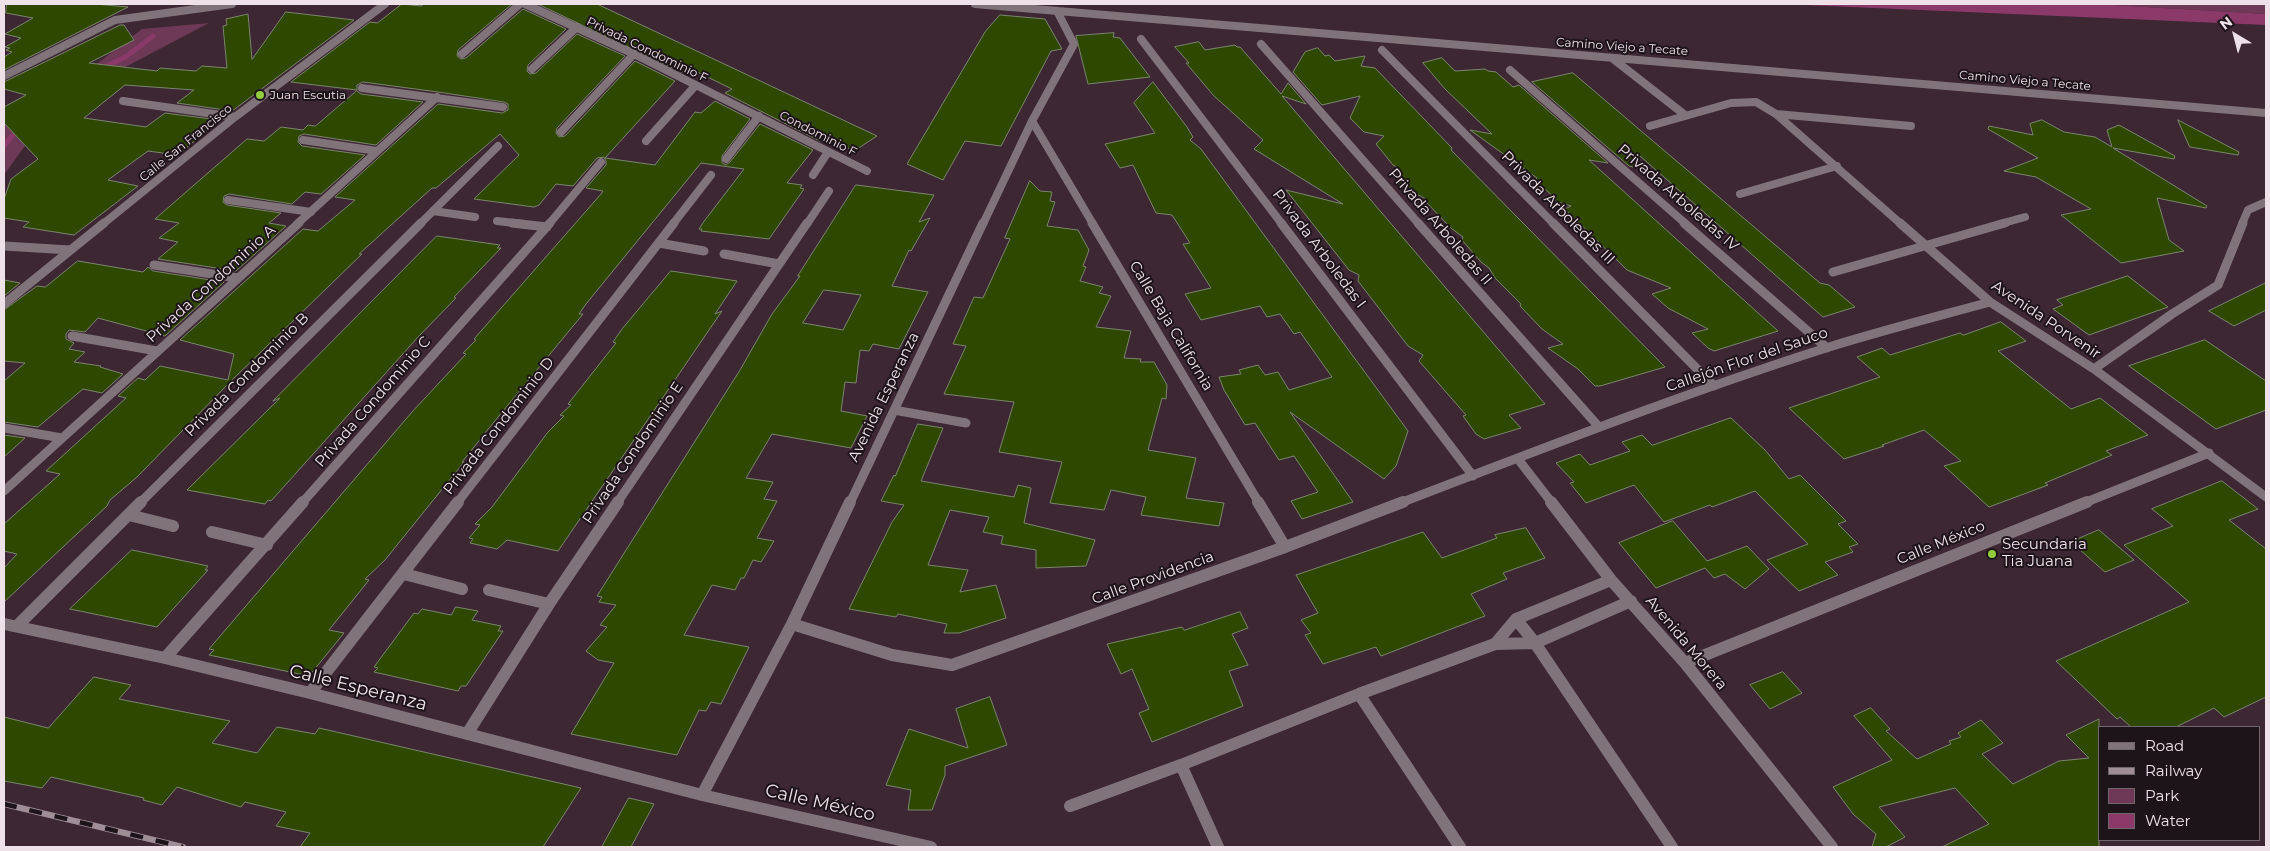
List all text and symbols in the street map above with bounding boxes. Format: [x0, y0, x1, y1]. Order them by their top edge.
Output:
north arrow [2210, 10, 2260, 60]
text: N [2216, 12, 2236, 34]
street label: Privada Condominio F [584, 14, 710, 86]
street label: Camino Viejo a Tecate [1556, 35, 1688, 59]
street label: Camino Viejo a Tecate [1959, 68, 2091, 94]
place label: Juan Escutia [270, 88, 346, 102]
marker: Juan Escutia [254, 89, 266, 101]
street label: Calle San Francisco [137, 101, 235, 185]
street label: Condominio F [777, 108, 859, 160]
street label: Privada Arboledas IV [1614, 141, 1742, 255]
street label: Privada Arboledas III [1497, 147, 1619, 269]
street label: Privada Arboledas II [1384, 165, 1496, 289]
street label: Privada Arboledas I [1268, 186, 1370, 312]
street label: Privada Condominio A [143, 221, 279, 347]
street label: Calle Baja California [1125, 258, 1217, 394]
street label: Avenida Porvenir [1988, 277, 2104, 363]
street label: Privada Condominio B [181, 309, 313, 441]
street label: Callejón Flor del Sauco [1664, 324, 1830, 396]
street label: Avenida Esperanza [845, 329, 923, 465]
street label: Privada Condominio C [311, 333, 435, 471]
street label: Privada Condominio D [440, 354, 558, 498]
street label: Privada Condominio E [579, 379, 687, 527]
street label: Calle México [1894, 517, 1988, 569]
place label: Secundaria Tia Juana [2002, 536, 2087, 571]
street label: Calle Providencia [1089, 548, 1217, 608]
marker: Secundaria Tia Juana [1986, 548, 1998, 560]
street label: Avenida Morera [1641, 592, 1731, 694]
street label: Calle Esperanza [287, 660, 429, 716]
legend [2098, 726, 2260, 841]
text: Road [2145, 736, 2184, 755]
text: Railway [2145, 761, 2202, 780]
street label: Calle México [763, 780, 877, 826]
text: Park [2145, 786, 2179, 805]
text: Water [2145, 811, 2191, 830]

